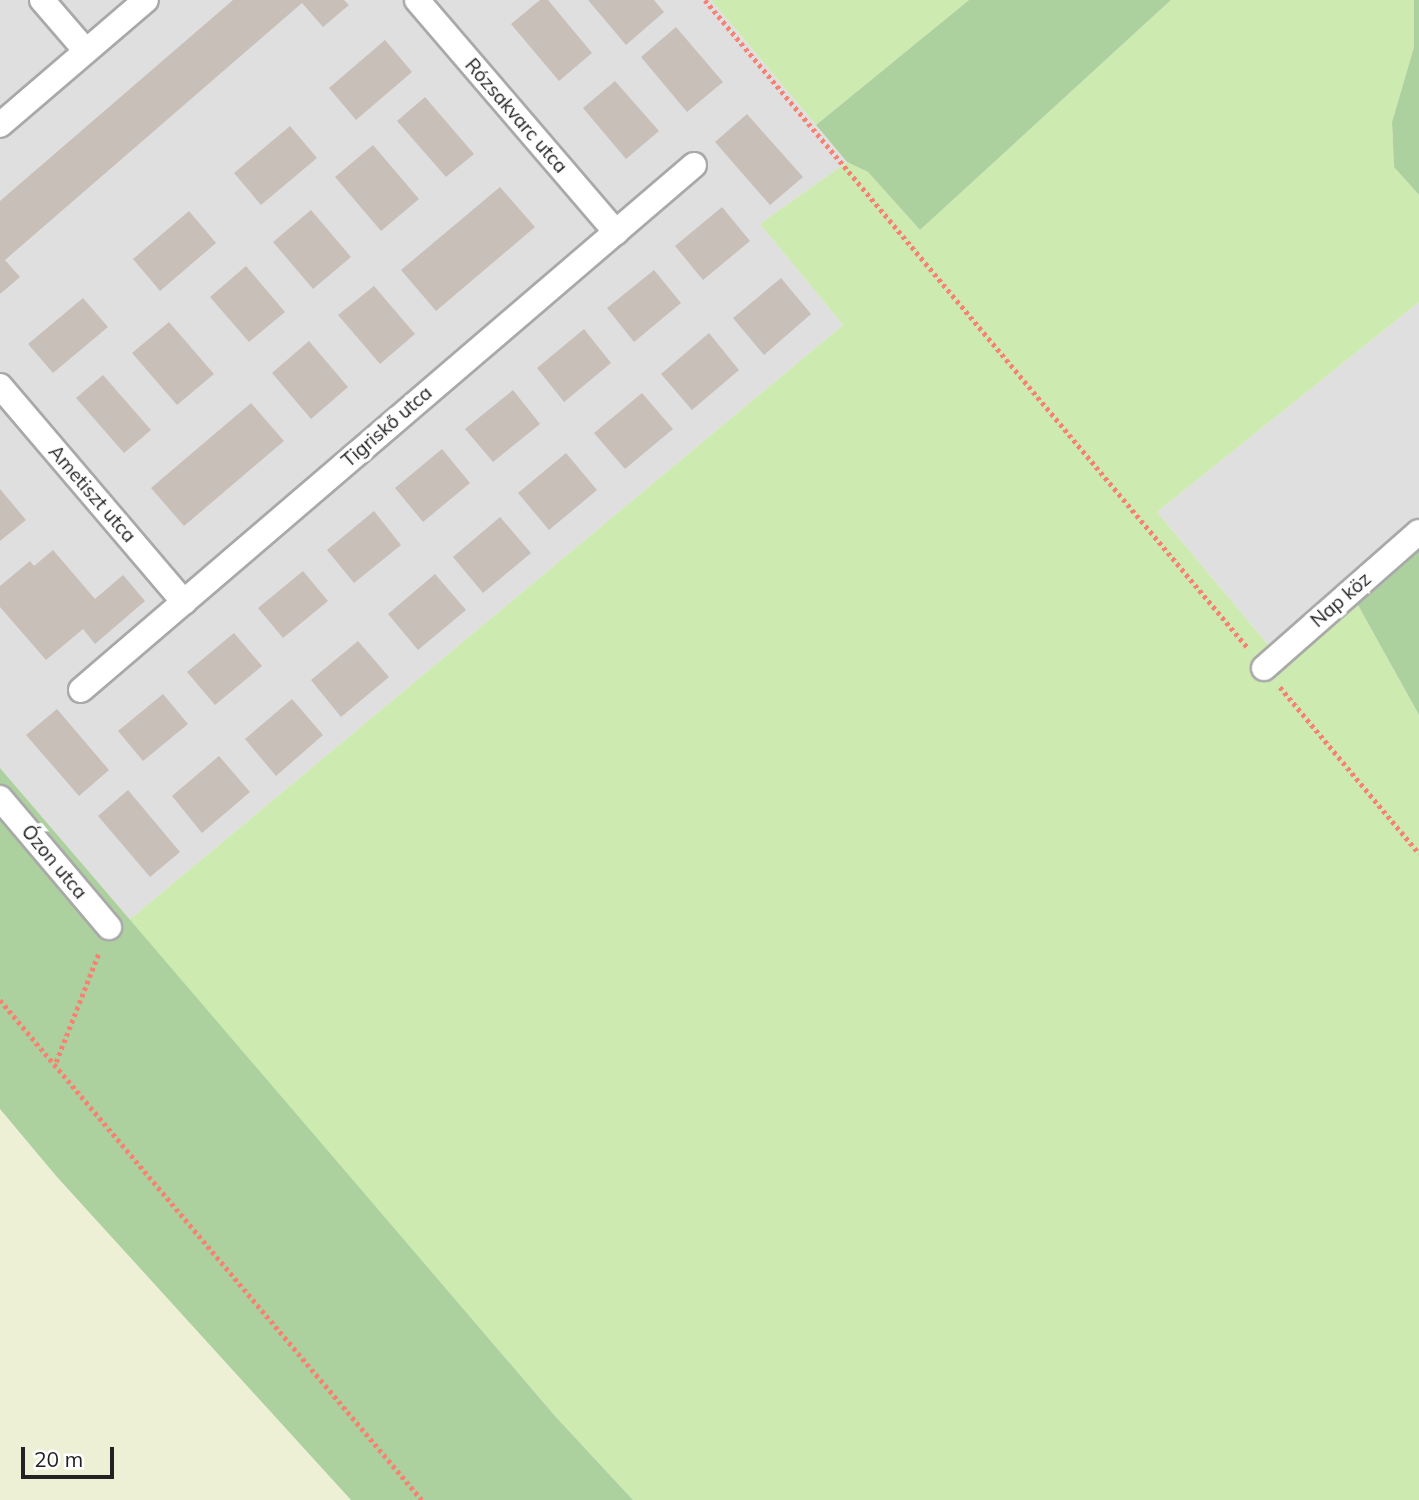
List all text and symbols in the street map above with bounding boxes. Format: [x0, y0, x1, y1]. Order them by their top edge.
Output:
street label: Rózsakvarc utca [460, 54, 572, 178]
street label: Tigriskő utca [337, 382, 437, 472]
street label: Ametiszt utca [44, 441, 140, 547]
street label: Nap köz [1306, 568, 1376, 632]
street label: Ózon utca [16, 820, 92, 904]
scale bar [24, 1434, 117, 1478]
text: 20 m [34, 1446, 83, 1472]

